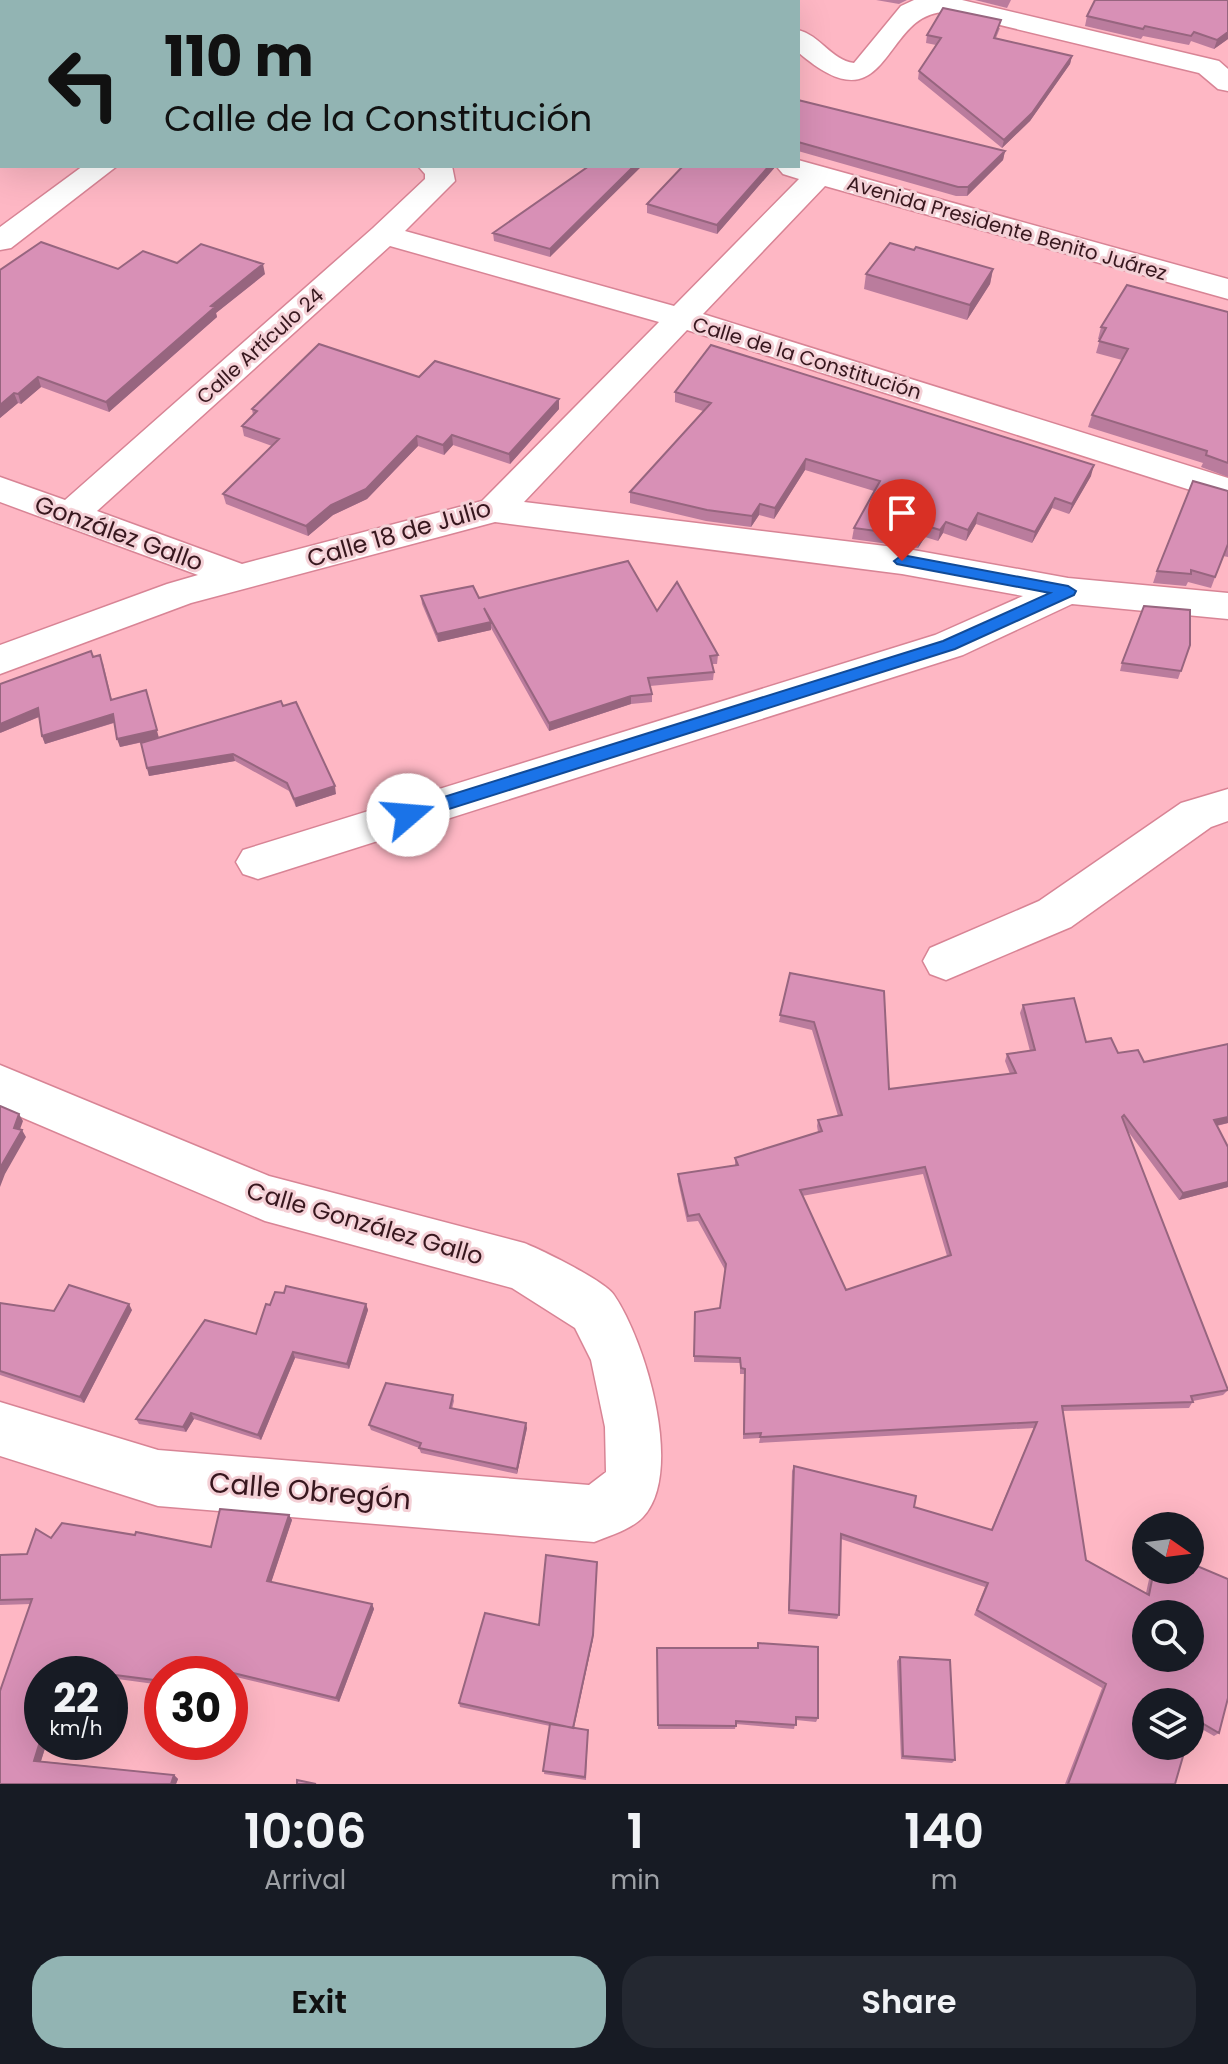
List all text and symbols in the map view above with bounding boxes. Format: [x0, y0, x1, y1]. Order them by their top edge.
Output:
text: 110 m [164, 17, 314, 96]
icon: left [32, 32, 136, 136]
text: Calle de la Constitución [164, 93, 592, 144]
street label: Avenida Presidente Benito Juárez [844, 169, 1170, 287]
street label: Calle Artículo 24 [191, 281, 329, 411]
street label: Calle de la Constitución [689, 310, 925, 406]
pin [868, 479, 936, 561]
street label: González Gallo [30, 487, 208, 579]
street label: Calle 18 de Julio [303, 491, 495, 575]
icon: arrive [880, 491, 924, 535]
position arrow [366, 773, 450, 857]
street label: Calle González Gallo [243, 1173, 487, 1273]
street label: Calle Obregón [207, 1463, 413, 1519]
north arrow [1132, 1512, 1204, 1584]
map controls [1132, 1512, 1204, 1760]
button: search [1132, 1600, 1204, 1672]
speed limit sign: 30 [144, 1656, 248, 1760]
text: 22 [53, 1670, 99, 1726]
button: layers [1132, 1688, 1204, 1760]
text: km/h [49, 1714, 103, 1742]
text: 10:06 [244, 1798, 367, 1865]
text: 1 [627, 1798, 644, 1865]
text: 140 [904, 1798, 984, 1865]
text: Arrival [264, 1862, 346, 1898]
text: min [610, 1862, 660, 1898]
text: m [931, 1862, 957, 1898]
button: Exit [32, 1956, 606, 2048]
button: Share [622, 1956, 1196, 2048]

